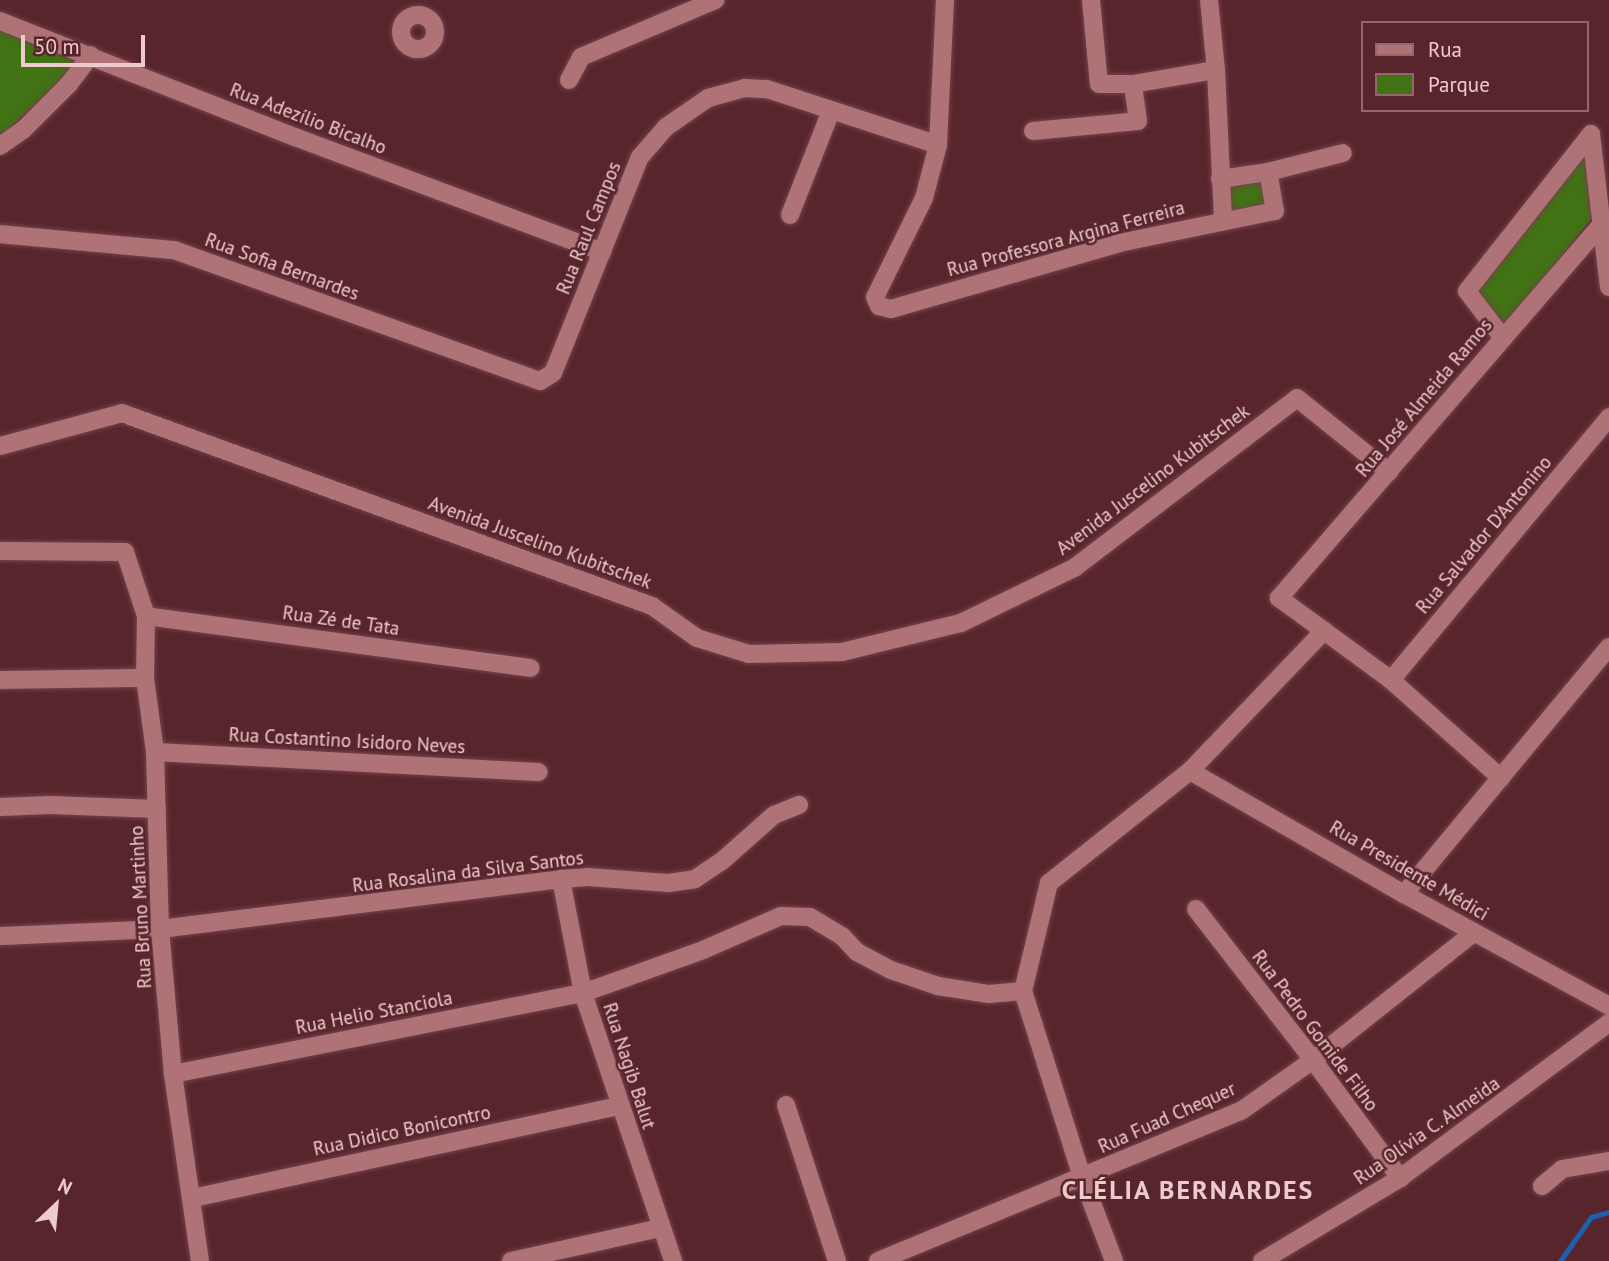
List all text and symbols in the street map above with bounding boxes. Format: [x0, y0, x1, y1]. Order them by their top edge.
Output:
scale bar [24, 21, 149, 65]
legend [1360, 21, 1588, 112]
text: 50 m [34, 33, 80, 60]
text: Rua [1428, 36, 1462, 63]
text: Parque [1428, 71, 1490, 98]
street label: Rua Adezílio Bicalho [226, 79, 390, 159]
street label: Rua Raul Campos [552, 158, 626, 298]
street label: Rua Professora Argina Ferreira [944, 196, 1188, 282]
street label: Rua Sofia Bernardes [202, 229, 362, 305]
street label: Rua José Almeida Ramos [1351, 314, 1497, 482]
street label: Avenida Juscelino Kubitschek [1052, 400, 1254, 560]
street label: Rua Salvador D'Antonino [1411, 451, 1557, 619]
street label: Avenida Juscelino Kubitschek [425, 492, 655, 594]
street label: Rua Zé de Tata [281, 601, 401, 641]
street label: Rua Costantino Isidoro Neves [228, 723, 466, 759]
street label: Rua Presidente Médici [1325, 816, 1493, 926]
street label: Rua Bruno Martinho [125, 825, 157, 989]
street label: Rua Rosalina da Silva Santos [351, 846, 585, 898]
street label: Rua Pedro Gomide Filho [1247, 946, 1383, 1116]
street label: Rua Helio Stanciola [294, 987, 454, 1039]
street label: Rua Nagib Balut [598, 1000, 660, 1132]
street label: Rua Olívia C. Almeida [1349, 1072, 1505, 1190]
street label: Rua Fuad Chequer [1095, 1078, 1239, 1158]
street label: Rua Didico Bonicontro [311, 1101, 493, 1161]
north arrow [21, 1170, 91, 1240]
text: N [54, 1173, 76, 1200]
district label: CLÉLIA BERNARDES [1063, 1174, 1313, 1206]

